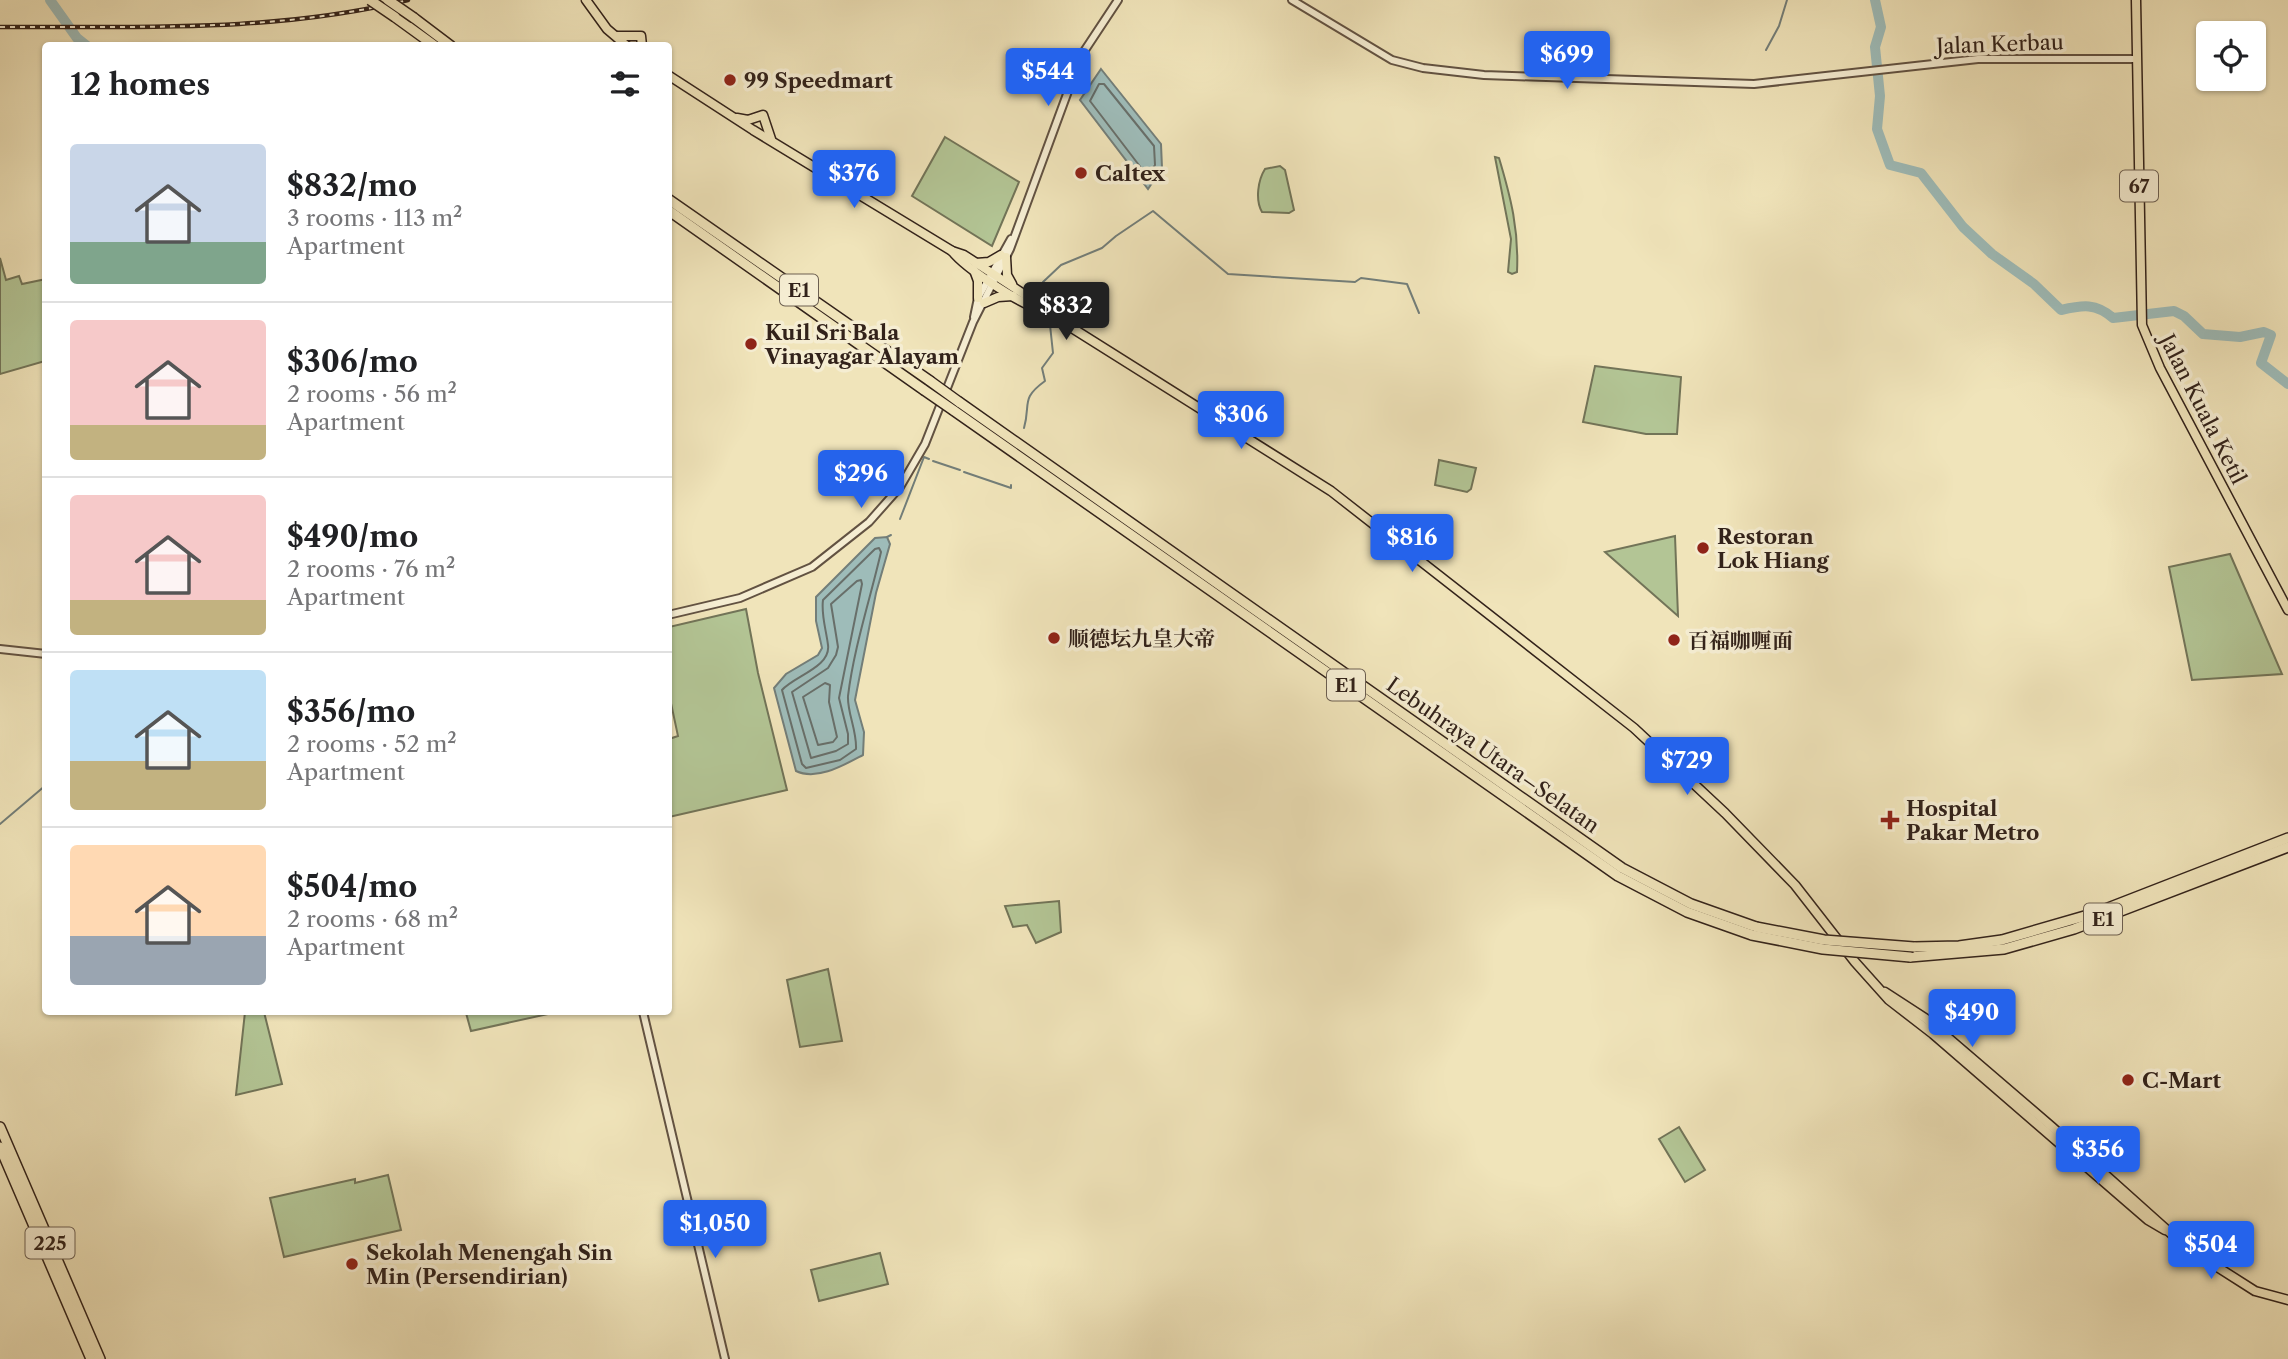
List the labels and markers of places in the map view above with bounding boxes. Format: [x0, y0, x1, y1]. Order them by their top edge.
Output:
pin: $699 [1526, 32, 1608, 91]
pin: $544 [1007, 48, 1089, 108]
place label: 99 Speedmart [744, 68, 893, 93]
marker: 99 Speedmart [722, 72, 738, 88]
pin: $376 [813, 150, 895, 210]
place label: Caltex [1095, 161, 1166, 186]
marker: Caltex [1073, 165, 1089, 181]
pin: $832 [1025, 282, 1107, 342]
place label: Kuil Sri Bala Vinayagar Alayam [764, 320, 959, 369]
marker: Kuil Sri Bala Vinayagar Alayam [743, 336, 759, 352]
pin: $306 [1200, 392, 1282, 451]
pin: $296 [820, 450, 902, 510]
pin: $816 [1371, 514, 1453, 574]
place label: Restoran Lok Hiang [1717, 524, 1830, 573]
marker: Restoran Lok Hiang [1695, 540, 1711, 556]
place label: 顺德坛九皇大帝 [1068, 626, 1215, 651]
place label: 百福咖喱面 [1688, 628, 1793, 653]
marker: 顺德坛九皇大帝 [1046, 630, 1062, 646]
marker: 百福咖喱面 [1666, 632, 1682, 648]
pin: $729 [1646, 738, 1728, 797]
place label: Hospital Pakar Metro [1906, 796, 2039, 845]
marker: Hospital Pakar Metro [1880, 810, 1900, 830]
pin: $490 [1931, 990, 2013, 1049]
place label: C-Mart [2142, 1068, 2222, 1093]
marker: C-Mart [2120, 1072, 2136, 1088]
pin: $356 [2057, 1126, 2139, 1186]
pin: $1,050 [658, 1200, 772, 1260]
pin: $504 [2170, 1222, 2252, 1281]
place label: Sekolah Menengah Sin Min (Persendirian) [366, 1240, 613, 1289]
marker: Sekolah Menengah Sin Min (Persendirian) [344, 1256, 360, 1272]

